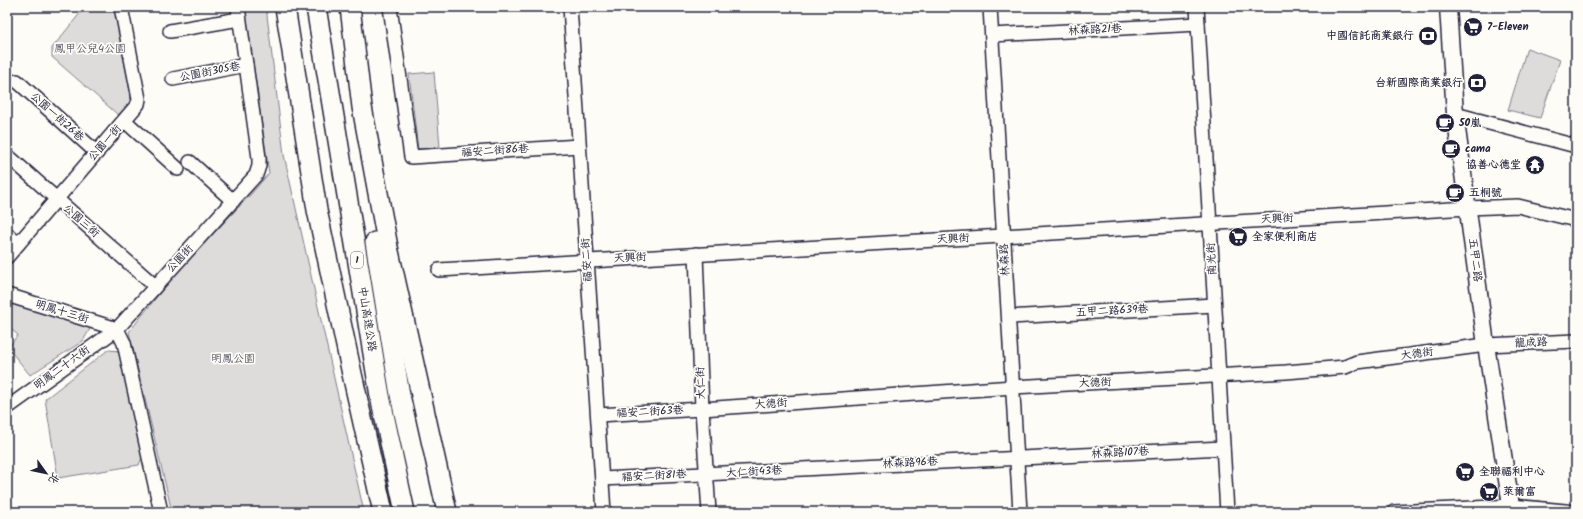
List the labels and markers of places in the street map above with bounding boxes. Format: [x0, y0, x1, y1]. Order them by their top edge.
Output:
supermarket icon: 7-Eleven [1462, 16, 1484, 38]
place label: 7-Eleven [1487, 18, 1529, 36]
bank icon: 中國信託商業銀行 [1417, 25, 1439, 47]
place label: 中國信託商業銀行 [1326, 27, 1414, 45]
bank icon: 台新國際商業銀行 [1466, 72, 1488, 94]
place label: 台新國際商業銀行 [1375, 74, 1463, 92]
cafe icon: 50嵐 [1434, 112, 1456, 134]
place label: 50嵐 [1458, 114, 1481, 132]
cafe icon: cama [1440, 138, 1462, 160]
place label: cama [1465, 140, 1491, 158]
temple icon: 協善心德堂 [1524, 154, 1546, 176]
place label: 協善心德堂 [1466, 156, 1521, 174]
cafe icon: 五桐號 [1444, 182, 1466, 204]
place label: 五桐號 [1469, 184, 1502, 202]
supermarket icon: 全家便利商店 [1227, 226, 1249, 248]
place label: 全家便利商店 [1252, 228, 1318, 246]
supermarket icon: 全聯福利中心 [1454, 461, 1476, 483]
place label: 全聯福利中心 [1479, 463, 1545, 481]
supermarket icon: 萊爾富 [1478, 481, 1500, 503]
place label: 萊爾富 [1503, 483, 1536, 501]

